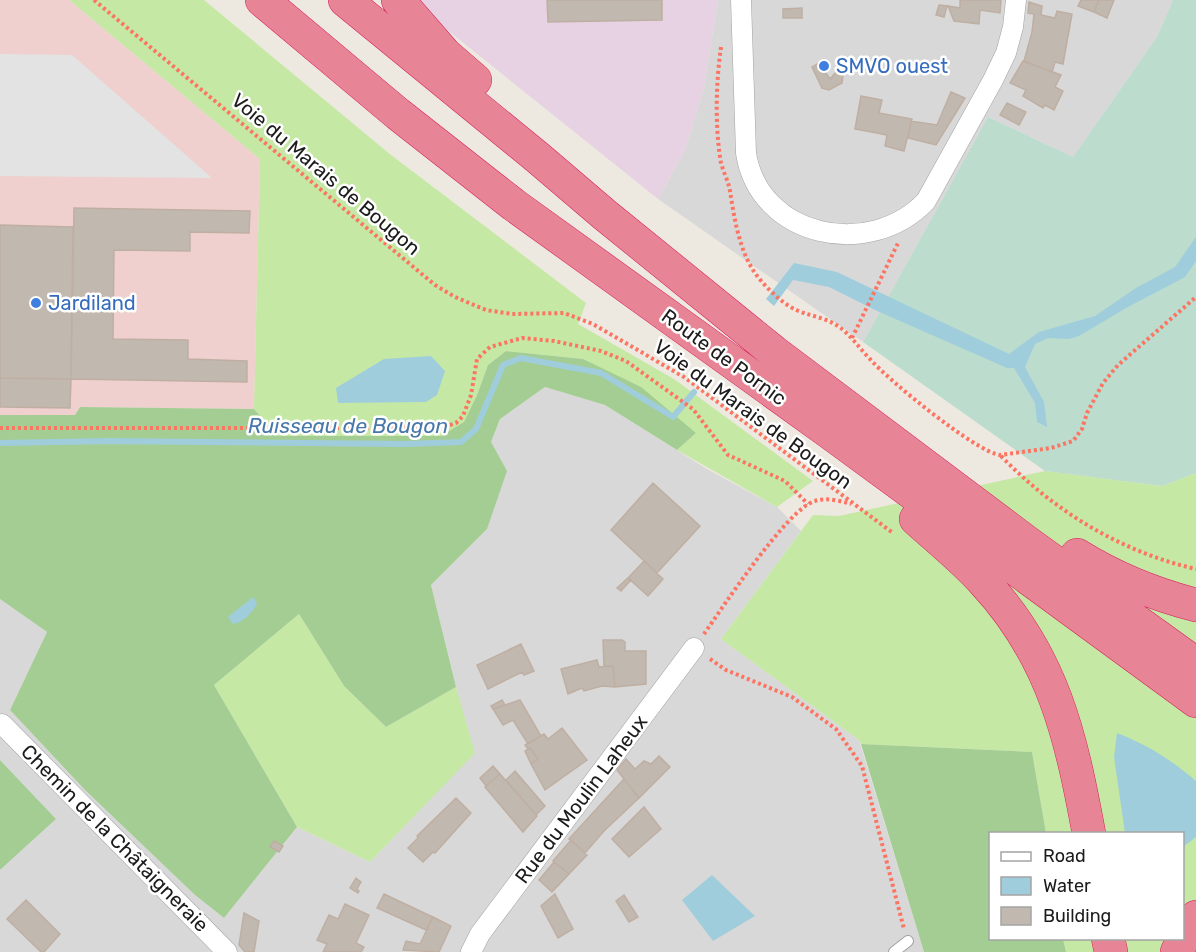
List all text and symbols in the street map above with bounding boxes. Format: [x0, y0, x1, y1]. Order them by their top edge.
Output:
place label: SMVO ouest [836, 54, 948, 78]
marker: SMVO ouest [817, 59, 831, 73]
street label: Voie du Marais de Bougon [227, 88, 425, 260]
place label: Jardiland [48, 291, 136, 315]
marker: Jardiland [29, 296, 43, 310]
street label: Route de Pornic [657, 304, 791, 410]
street label: Voie du Marais de Bougon [649, 334, 857, 494]
water label: Ruisseau de Bougon [248, 413, 448, 438]
street label: Rue du Moulin Laheux [510, 710, 652, 888]
street label: Chemin de la Châtaigneraie [16, 739, 214, 937]
legend [989, 832, 1184, 940]
text: Road [1043, 845, 1086, 867]
text: Water [1043, 875, 1091, 897]
text: Building [1043, 905, 1111, 927]

